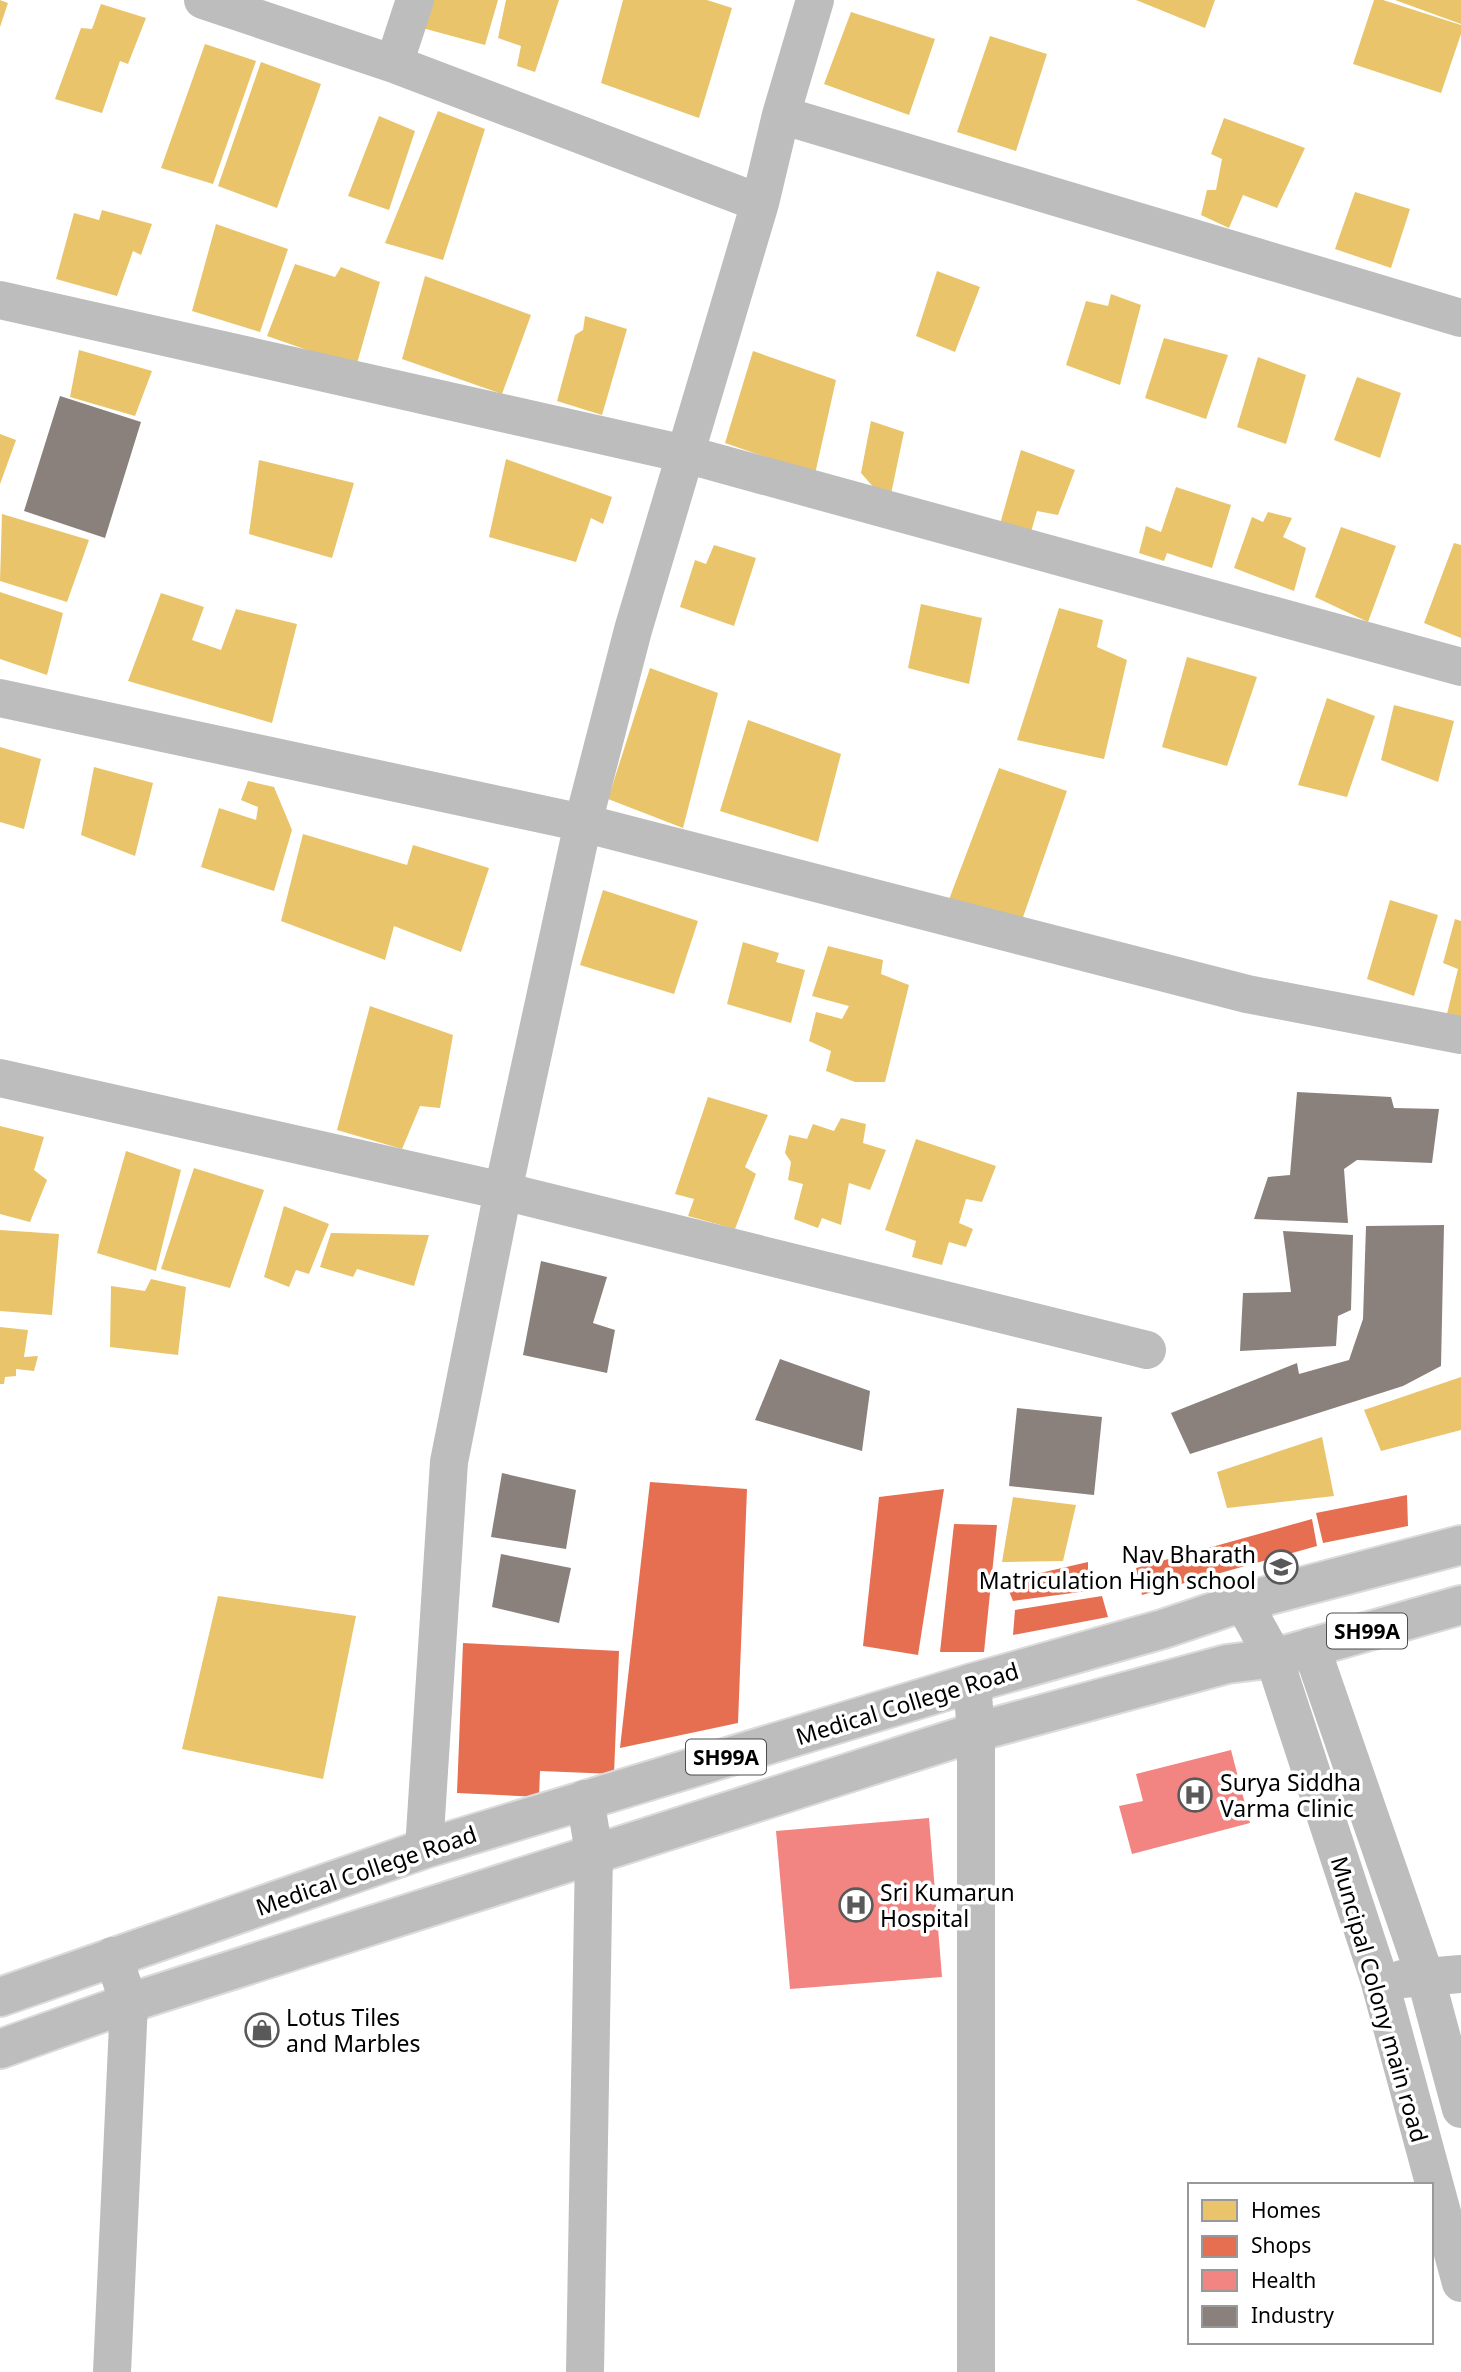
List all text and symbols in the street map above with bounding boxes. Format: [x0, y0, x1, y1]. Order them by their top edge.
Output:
place label: Nav Bharath Matriculation High school [979, 1538, 1256, 1596]
school or university icon: Nav Bharath Matriculation High school [1262, 1548, 1300, 1586]
road number: SH99A [1327, 1614, 1407, 1648]
street label: Medical College Road [792, 1654, 1022, 1752]
road number: SH99A [686, 1740, 766, 1774]
place label: Surya Siddha Varma Clinic [1220, 1766, 1361, 1824]
hospital icon: Surya Siddha Varma Clinic [1176, 1776, 1214, 1814]
street label: Medical College Road [251, 1817, 481, 1923]
street label: Muncipal Colony main road [1324, 1852, 1436, 2146]
place label: Sri Kumarun Hospital [880, 1876, 1015, 1934]
hospital icon: Sri Kumarun Hospital [837, 1886, 875, 1924]
place label: Lotus Tiles and Marbles [286, 2001, 421, 2059]
shop icon: Lotus Tiles and Marbles [243, 2011, 281, 2049]
legend [1188, 2183, 1433, 2344]
text: Homes [1251, 2196, 1321, 2224]
text: Shops [1251, 2231, 1311, 2259]
text: Health [1251, 2266, 1316, 2294]
text: Industry [1251, 2301, 1334, 2329]

